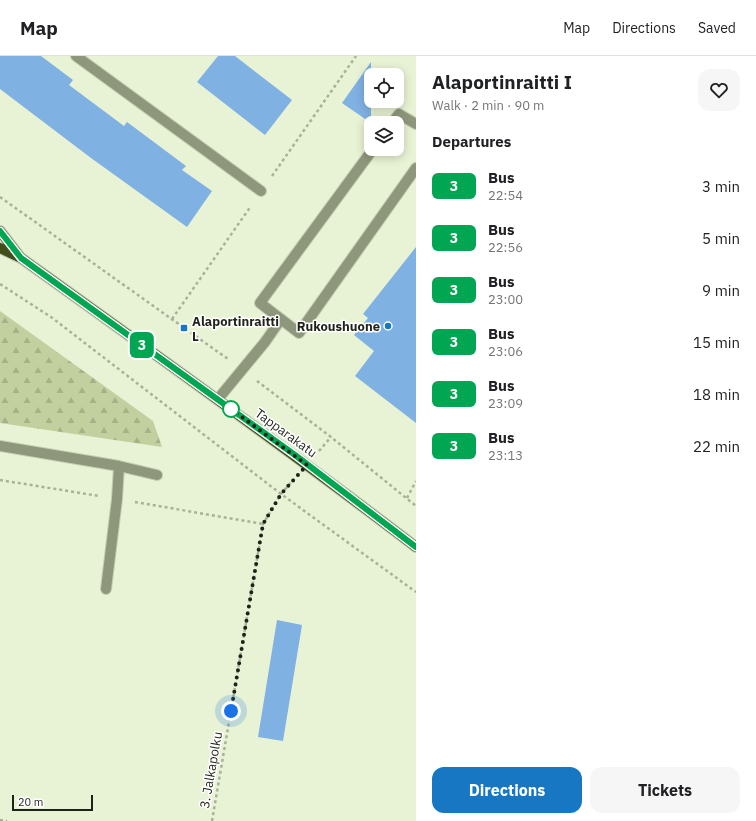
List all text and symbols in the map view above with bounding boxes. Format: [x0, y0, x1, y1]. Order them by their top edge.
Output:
text: Map [20, 16, 58, 40]
text: Map [563, 19, 590, 37]
text: Directions [612, 19, 676, 37]
text: Saved [698, 19, 736, 37]
map controls [364, 68, 404, 156]
button: locate [364, 68, 404, 108]
button: heart [698, 69, 740, 111]
text: Alaportinraitti I [432, 70, 572, 94]
text: Walk · 2 min · 90 m [432, 97, 544, 114]
button: layers [364, 116, 404, 156]
text: Departures [432, 132, 511, 151]
text: Bus [488, 168, 515, 187]
text: 3 [450, 177, 458, 195]
text: 3 min [702, 177, 740, 196]
text: 22:54 [488, 187, 523, 204]
text: Bus [488, 220, 515, 239]
text: 3 [450, 229, 458, 247]
text: 5 min [702, 229, 740, 248]
text: 22:56 [488, 239, 523, 256]
text: Bus [488, 272, 515, 291]
text: 3 [450, 281, 458, 299]
text: 9 min [702, 281, 740, 300]
text: 23:00 [488, 291, 523, 308]
place label: Alaportinraitti L [192, 313, 279, 345]
place label: Rukoushuone [297, 318, 380, 335]
marker: Rukoushuone [383, 321, 393, 331]
marker: Alaportinraitti L [179, 323, 189, 333]
text: Bus [488, 324, 515, 343]
line badge: 3 [129, 332, 155, 358]
text: 3 [450, 333, 458, 351]
text: 15 min [693, 333, 740, 352]
text: 3 [138, 336, 146, 354]
text: 23:06 [488, 343, 523, 360]
text: Bus [488, 376, 515, 395]
text: 3 [450, 385, 458, 403]
text: 18 min [693, 385, 740, 404]
text: 23:09 [488, 395, 523, 412]
unlabelled marker [222, 400, 240, 418]
street label: Tapparakatu [252, 405, 320, 461]
text: Bus [488, 428, 515, 447]
text: 3 [450, 437, 458, 455]
text: 22 min [693, 437, 740, 456]
text: 23:13 [488, 447, 523, 464]
your location [221, 701, 241, 721]
street label: 3. Jalkapolku [196, 730, 226, 810]
button: Directions [432, 767, 582, 813]
button: Tickets [590, 767, 740, 813]
scale bar [12, 793, 93, 812]
text: 20 m [18, 795, 43, 809]

